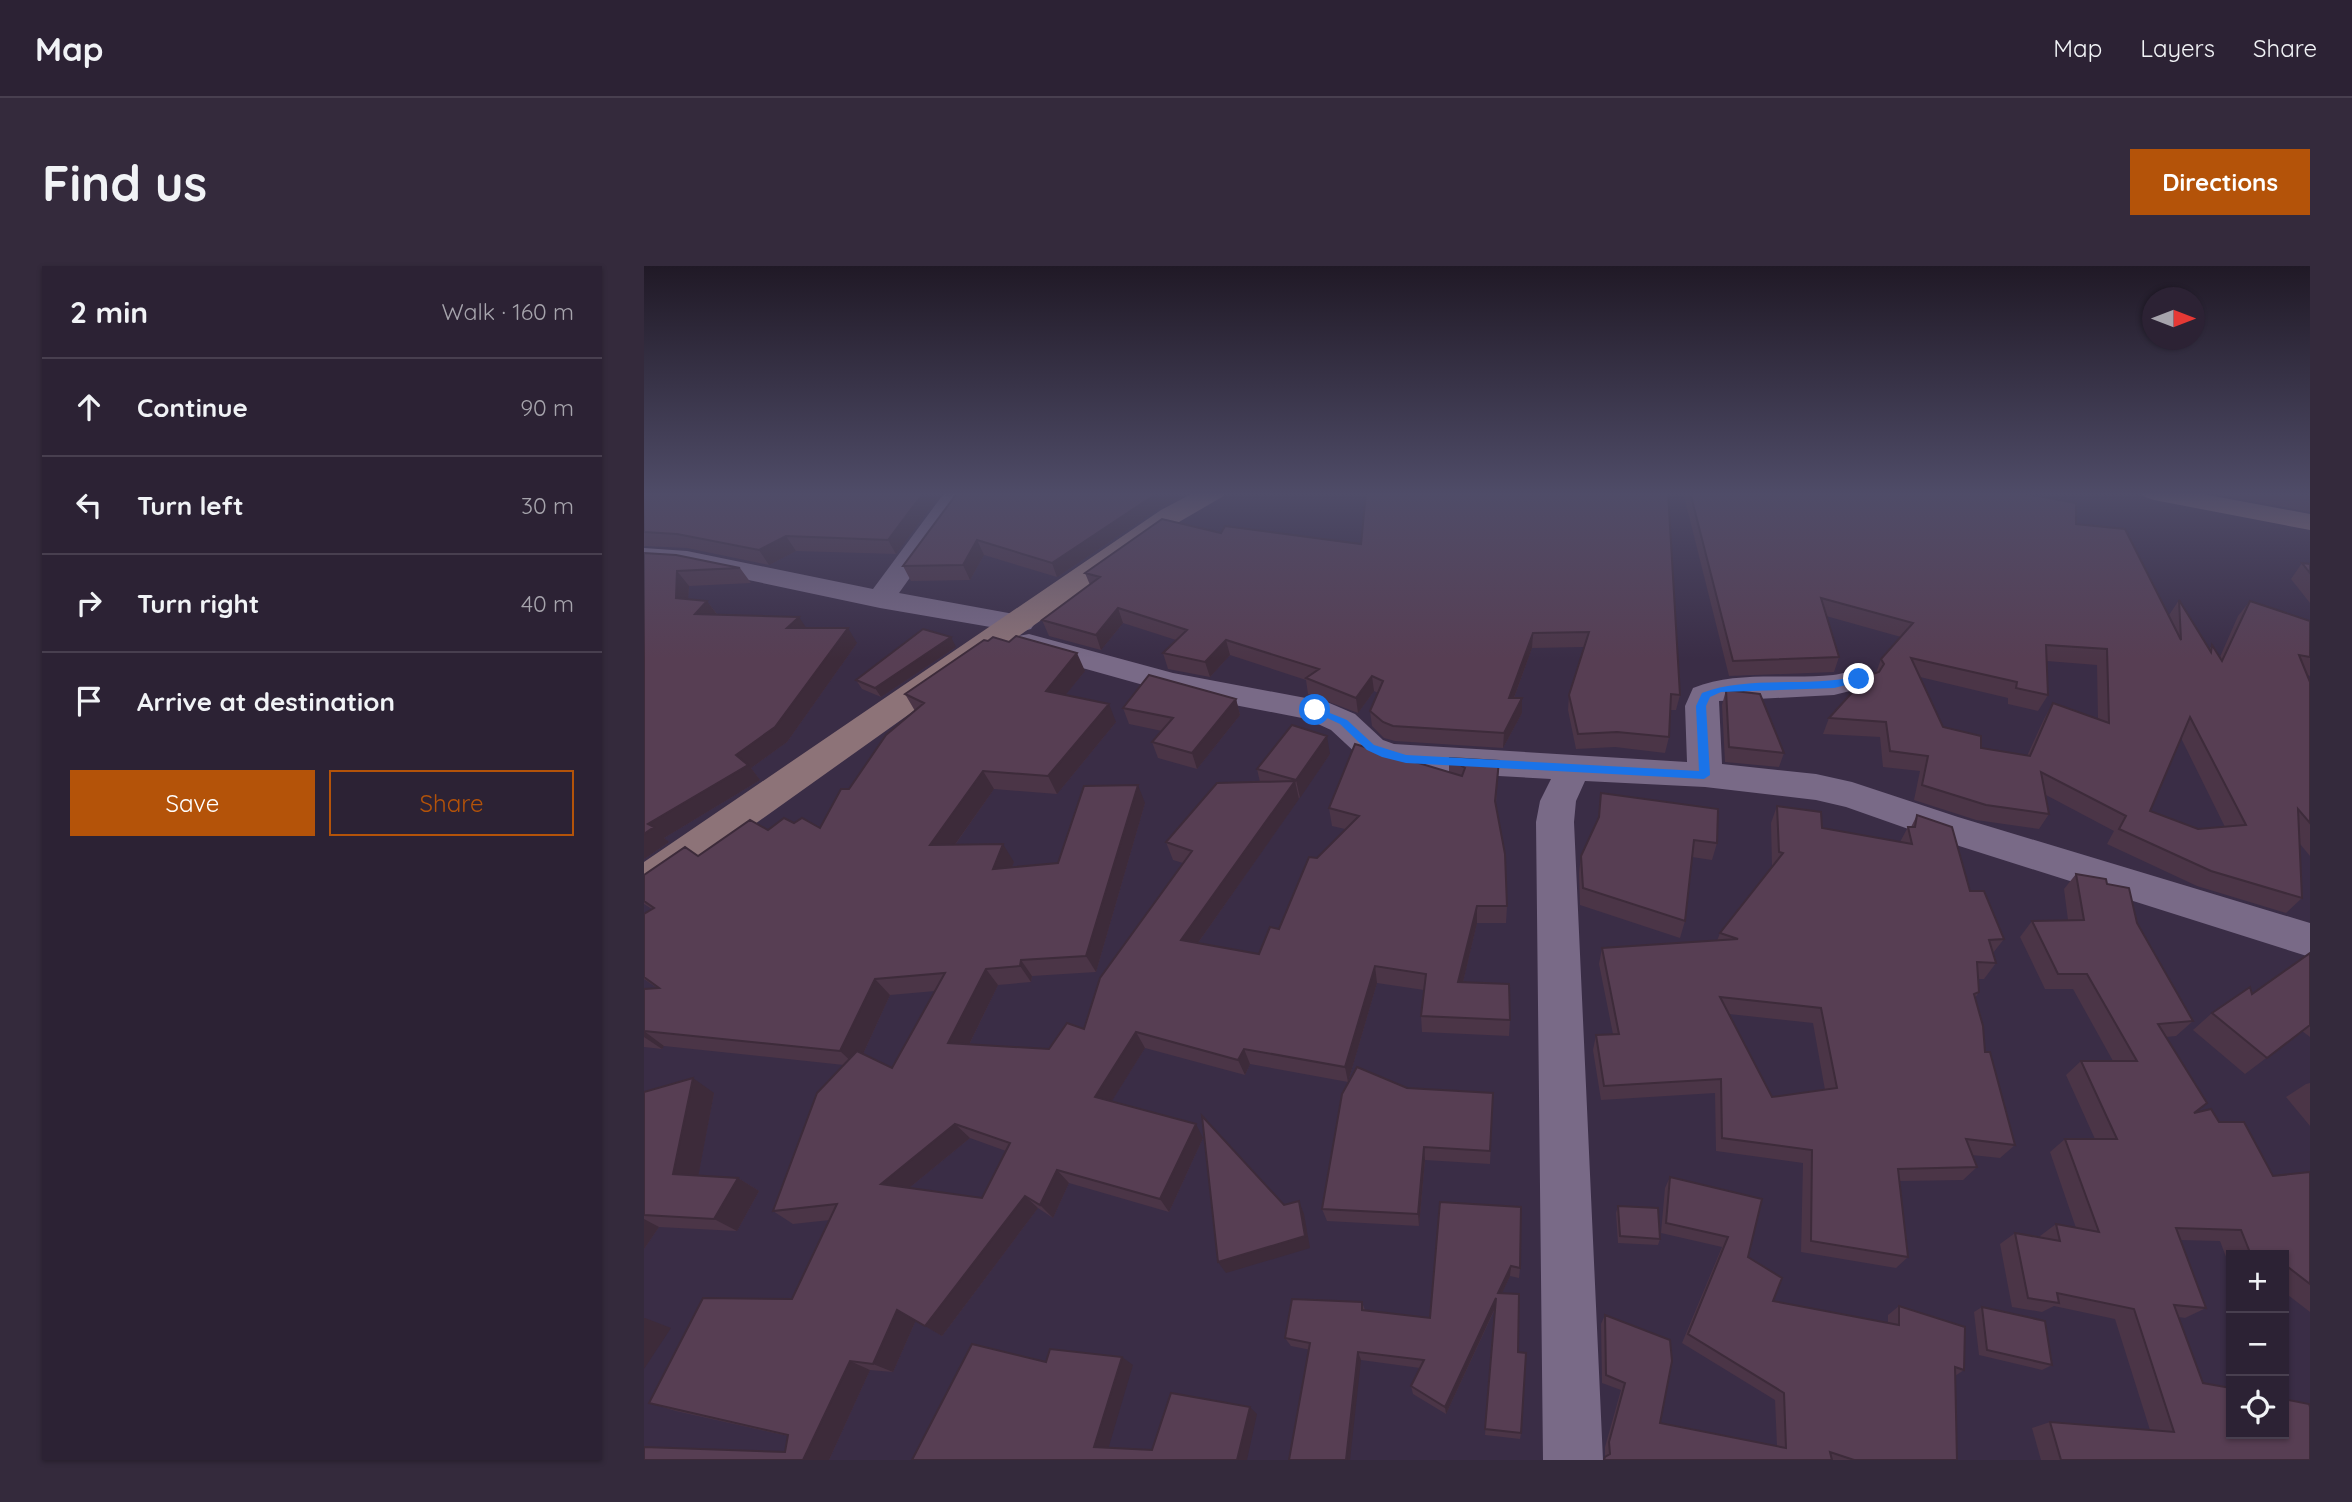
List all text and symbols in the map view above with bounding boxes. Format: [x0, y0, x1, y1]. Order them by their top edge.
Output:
text: Map [35, 28, 103, 69]
text: Map [2053, 33, 2102, 63]
text: Layers [2140, 33, 2215, 63]
text: Share [2253, 33, 2317, 63]
button: Directions [2130, 149, 2310, 215]
text: Find us [42, 152, 207, 213]
north arrow [2142, 287, 2205, 350]
text: 2 min [70, 293, 148, 331]
text: Walk · 160 m [442, 297, 574, 326]
icon: ahead [70, 388, 108, 426]
text: Continue [137, 391, 248, 424]
text: 90 m [520, 393, 574, 422]
icon: left [70, 486, 108, 524]
text: Turn left [137, 489, 244, 522]
text: 30 m [521, 491, 574, 520]
icon: right [70, 584, 108, 622]
text: Turn right [137, 587, 259, 620]
text: 40 m [521, 589, 574, 618]
route end [1843, 663, 1874, 694]
icon: arrive [70, 682, 108, 720]
text: Arrive at destination [137, 685, 395, 718]
route start [1299, 694, 1330, 725]
button: Save [70, 770, 315, 836]
button: Share [329, 770, 574, 836]
map controls [2226, 1250, 2289, 1439]
button: + [2226, 1250, 2289, 1313]
button: − [2226, 1313, 2289, 1376]
button: locate [2226, 1376, 2289, 1439]

